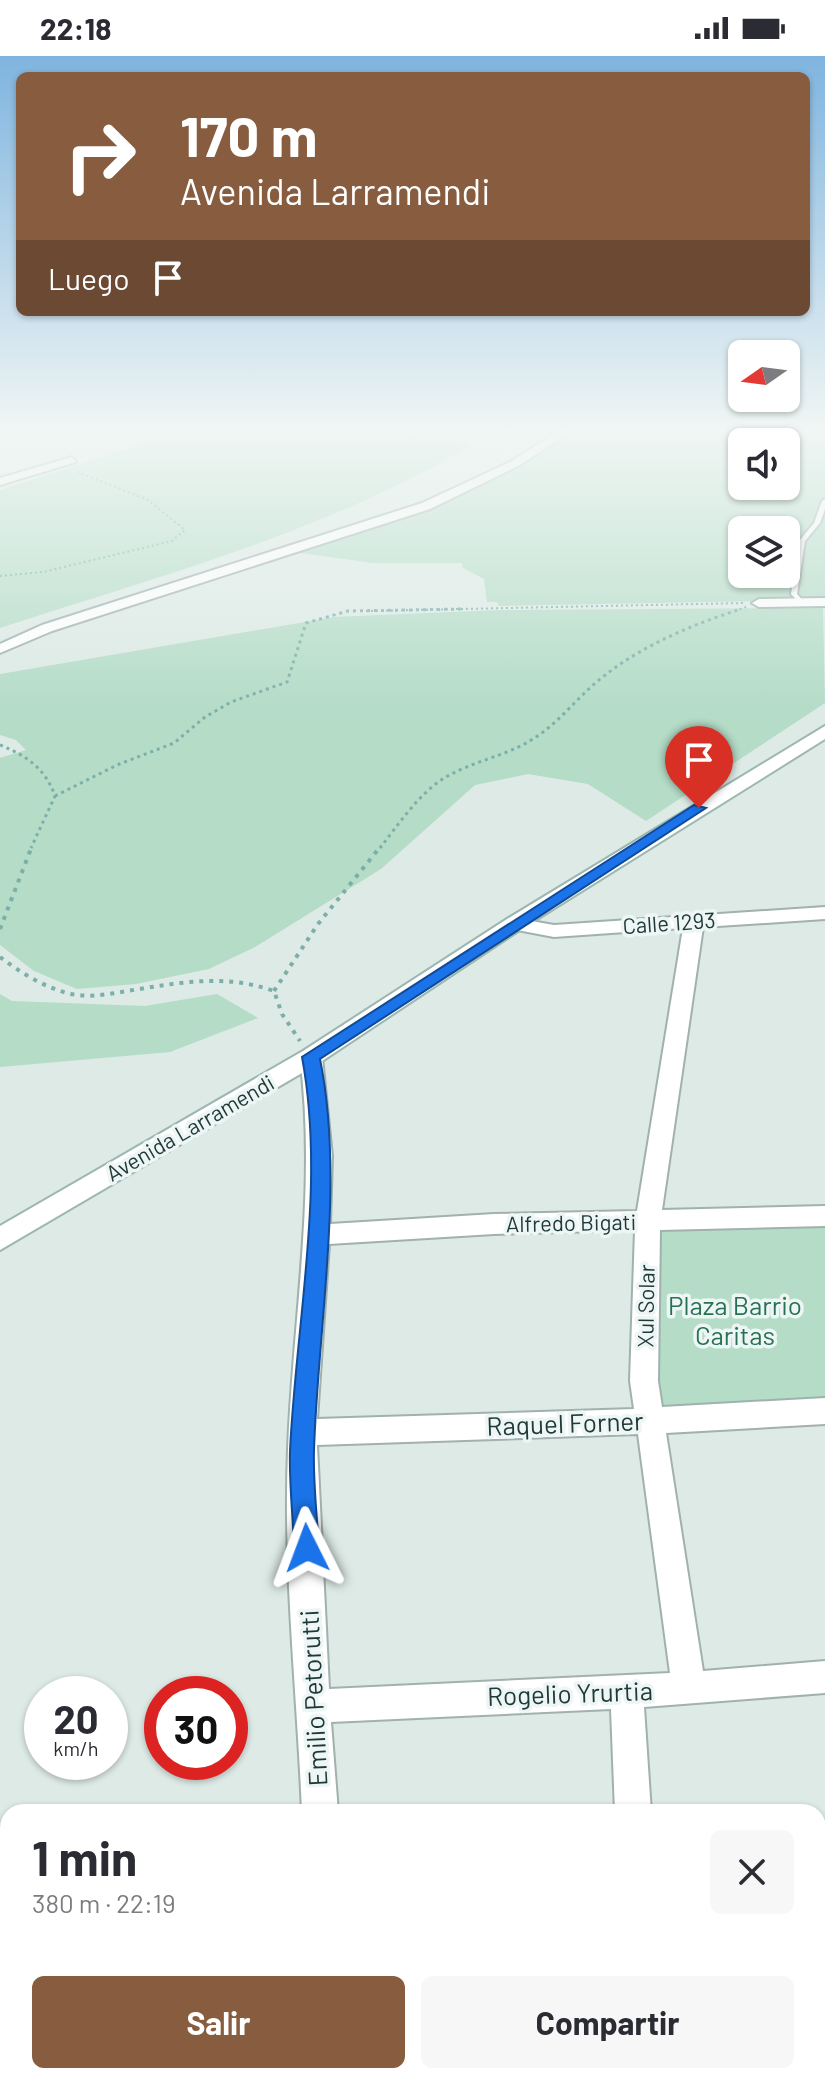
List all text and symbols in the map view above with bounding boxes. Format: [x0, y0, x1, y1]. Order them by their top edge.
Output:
text: 22:18 [40, 10, 111, 46]
text: 170 m [180, 101, 317, 168]
icon: right [48, 104, 152, 208]
text: Avenida Larramendi [180, 169, 490, 212]
icon: arrive [146, 256, 190, 300]
text: Luego [48, 260, 130, 296]
north arrow [728, 340, 800, 412]
map controls [728, 340, 800, 588]
button: sound [728, 428, 800, 500]
button: layers [728, 516, 800, 588]
pin [665, 726, 733, 808]
icon: arrive [677, 738, 721, 782]
street label: Calle 1293 [622, 906, 716, 938]
street label: Avenida Larramendi [101, 1068, 278, 1186]
street label: Alfredo Bigati [506, 1208, 636, 1236]
street label: Xul Solar [631, 1264, 659, 1348]
park label: Plaza Barrio Caritas [668, 1289, 802, 1350]
street label: Raquel Forner [486, 1404, 644, 1441]
position arrow [265, 1506, 349, 1590]
street label: Emilio Petorutti [292, 1609, 333, 1787]
street label: Rogelio Yrurtia [487, 1674, 653, 1711]
speed limit sign: 30 [144, 1676, 248, 1780]
text: 20 [53, 1694, 99, 1742]
text: km/h [53, 1736, 99, 1760]
text: 1 min [32, 1828, 137, 1886]
button: close [710, 1830, 794, 1914]
text: 380 m · 22:19 [32, 1887, 176, 1918]
button: Salir [32, 1976, 405, 2068]
button: Compartir [421, 1976, 794, 2068]

